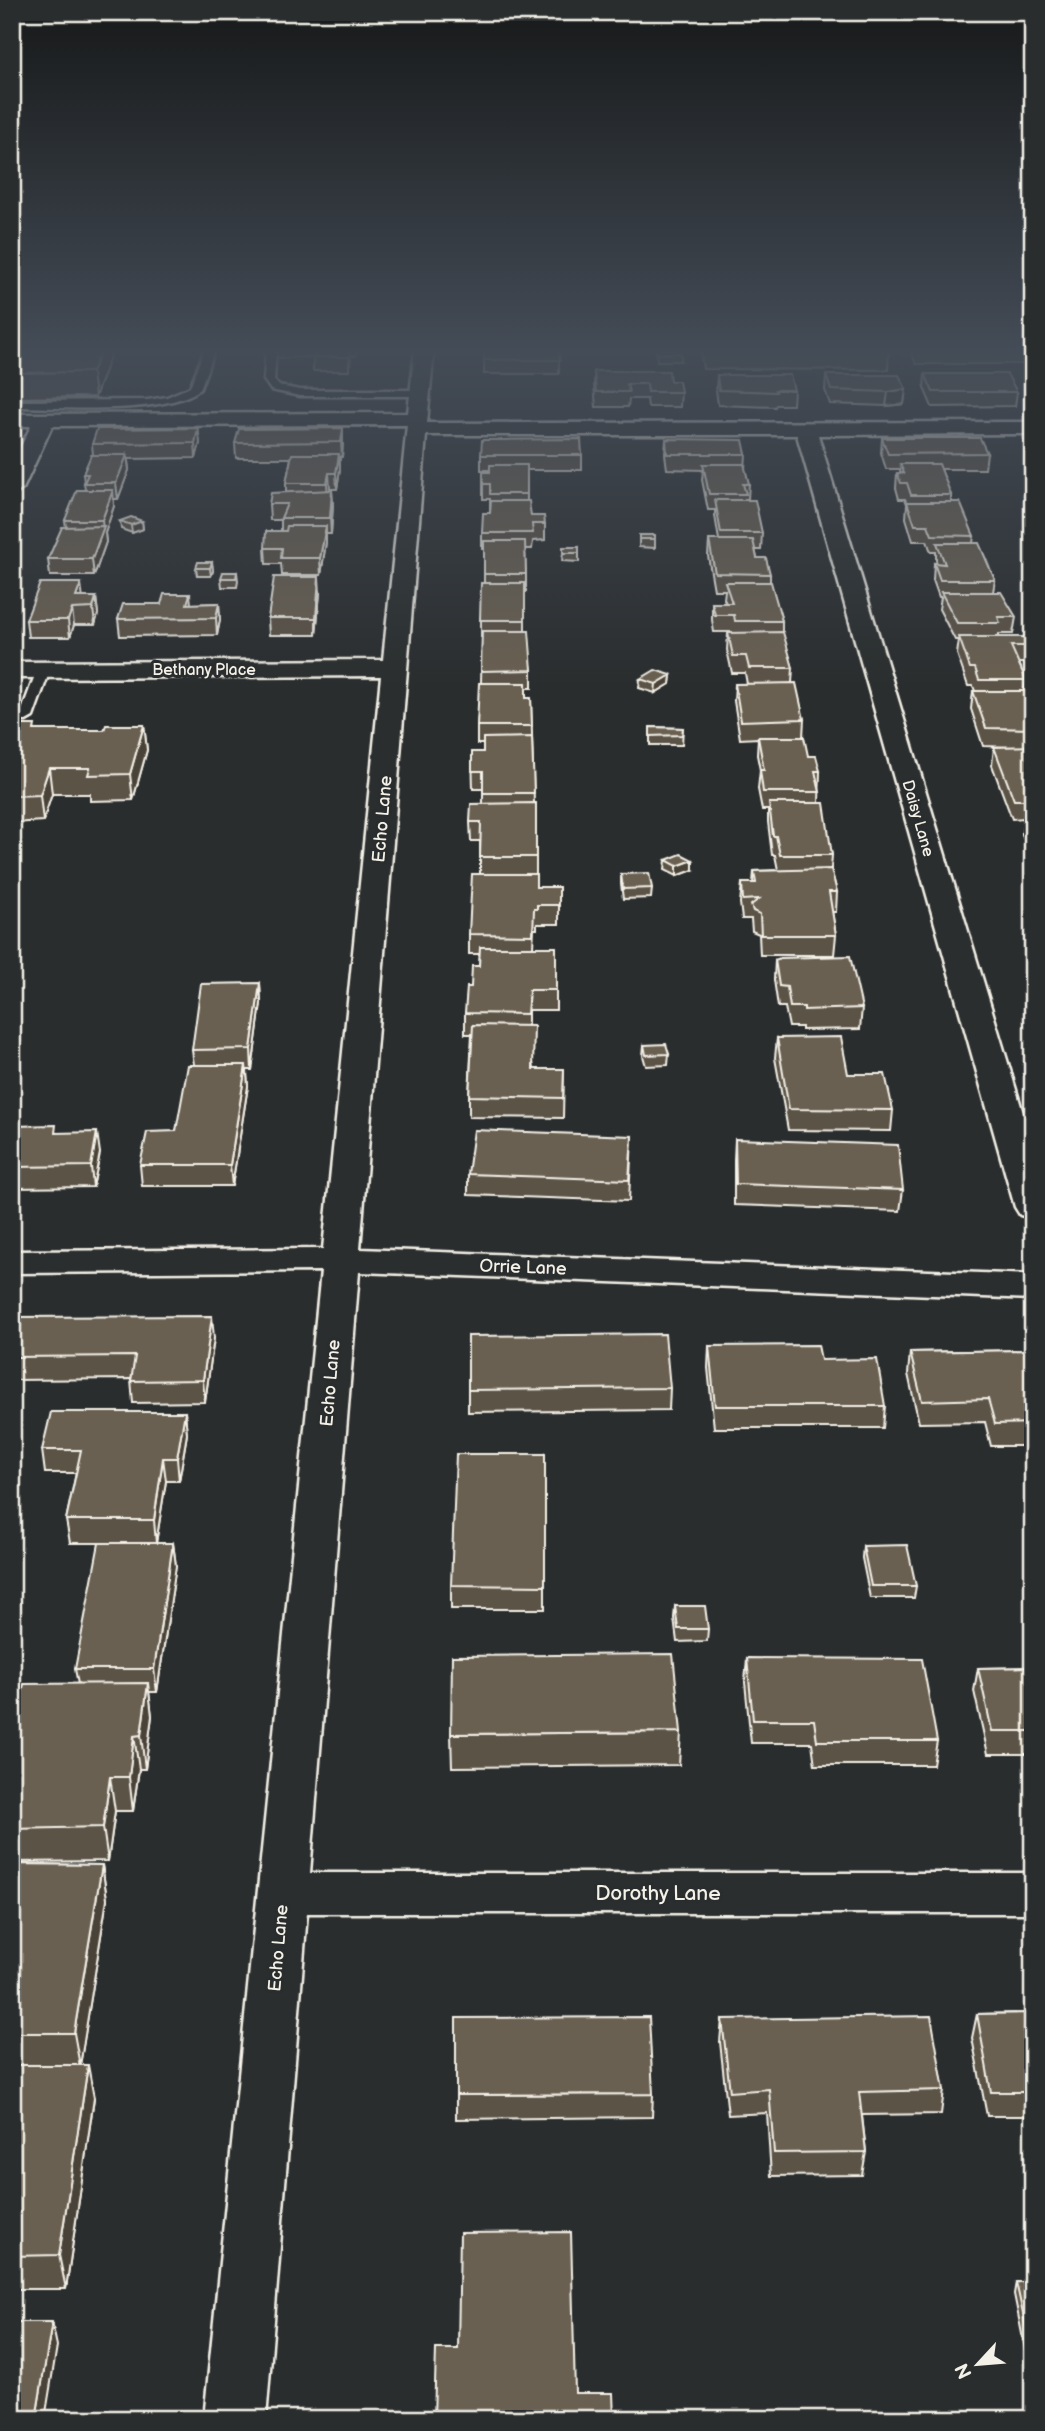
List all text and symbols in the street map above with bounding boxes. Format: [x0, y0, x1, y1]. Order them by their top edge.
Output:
street label: Bethany Place [152, 661, 256, 680]
street label: Echo Lane [368, 774, 397, 863]
street label: Daisy Lane [898, 778, 938, 860]
street label: Orrie Lane [479, 1255, 567, 1280]
street label: Echo Lane [316, 1338, 345, 1427]
street label: Dorothy Lane [595, 1881, 721, 1906]
street label: Echo Lane [264, 1903, 293, 1992]
north arrow [944, 2330, 1014, 2400]
text: N [951, 2359, 978, 2382]

